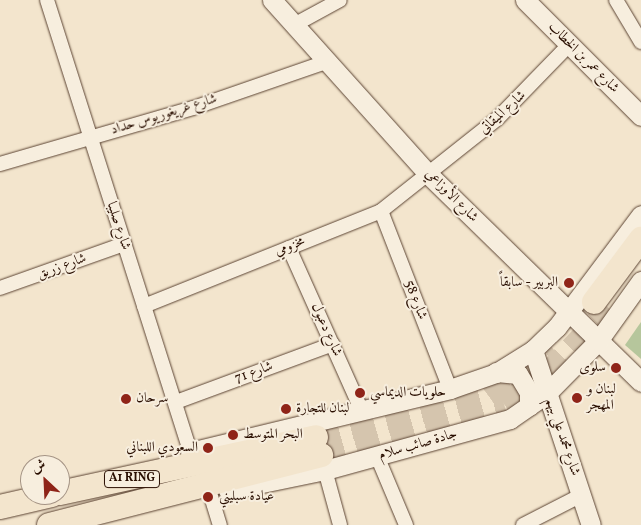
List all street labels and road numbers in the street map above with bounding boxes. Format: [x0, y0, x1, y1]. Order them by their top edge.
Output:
street label: شارع عمر بن الخطاب [544, 19, 622, 97]
street label: شارع الميقاتي [476, 88, 530, 138]
street label: شارع غريغوريوس حداد [109, 91, 219, 139]
street label: شارع الأوزاعي [421, 166, 481, 226]
street label: شارع صليبا [102, 200, 134, 252]
street label: مخزومي [273, 233, 307, 261]
street label: شارع زريق [35, 250, 89, 284]
street label: شارع 58 [400, 278, 430, 322]
street label: شارع دعبول [307, 301, 345, 359]
street label: شارع 71 [233, 358, 275, 388]
street label: شارع محمد علي بيهم [541, 396, 583, 478]
street label: جادة صائب سلام [377, 426, 459, 464]
road number: A1 RING [103, 469, 161, 488]

